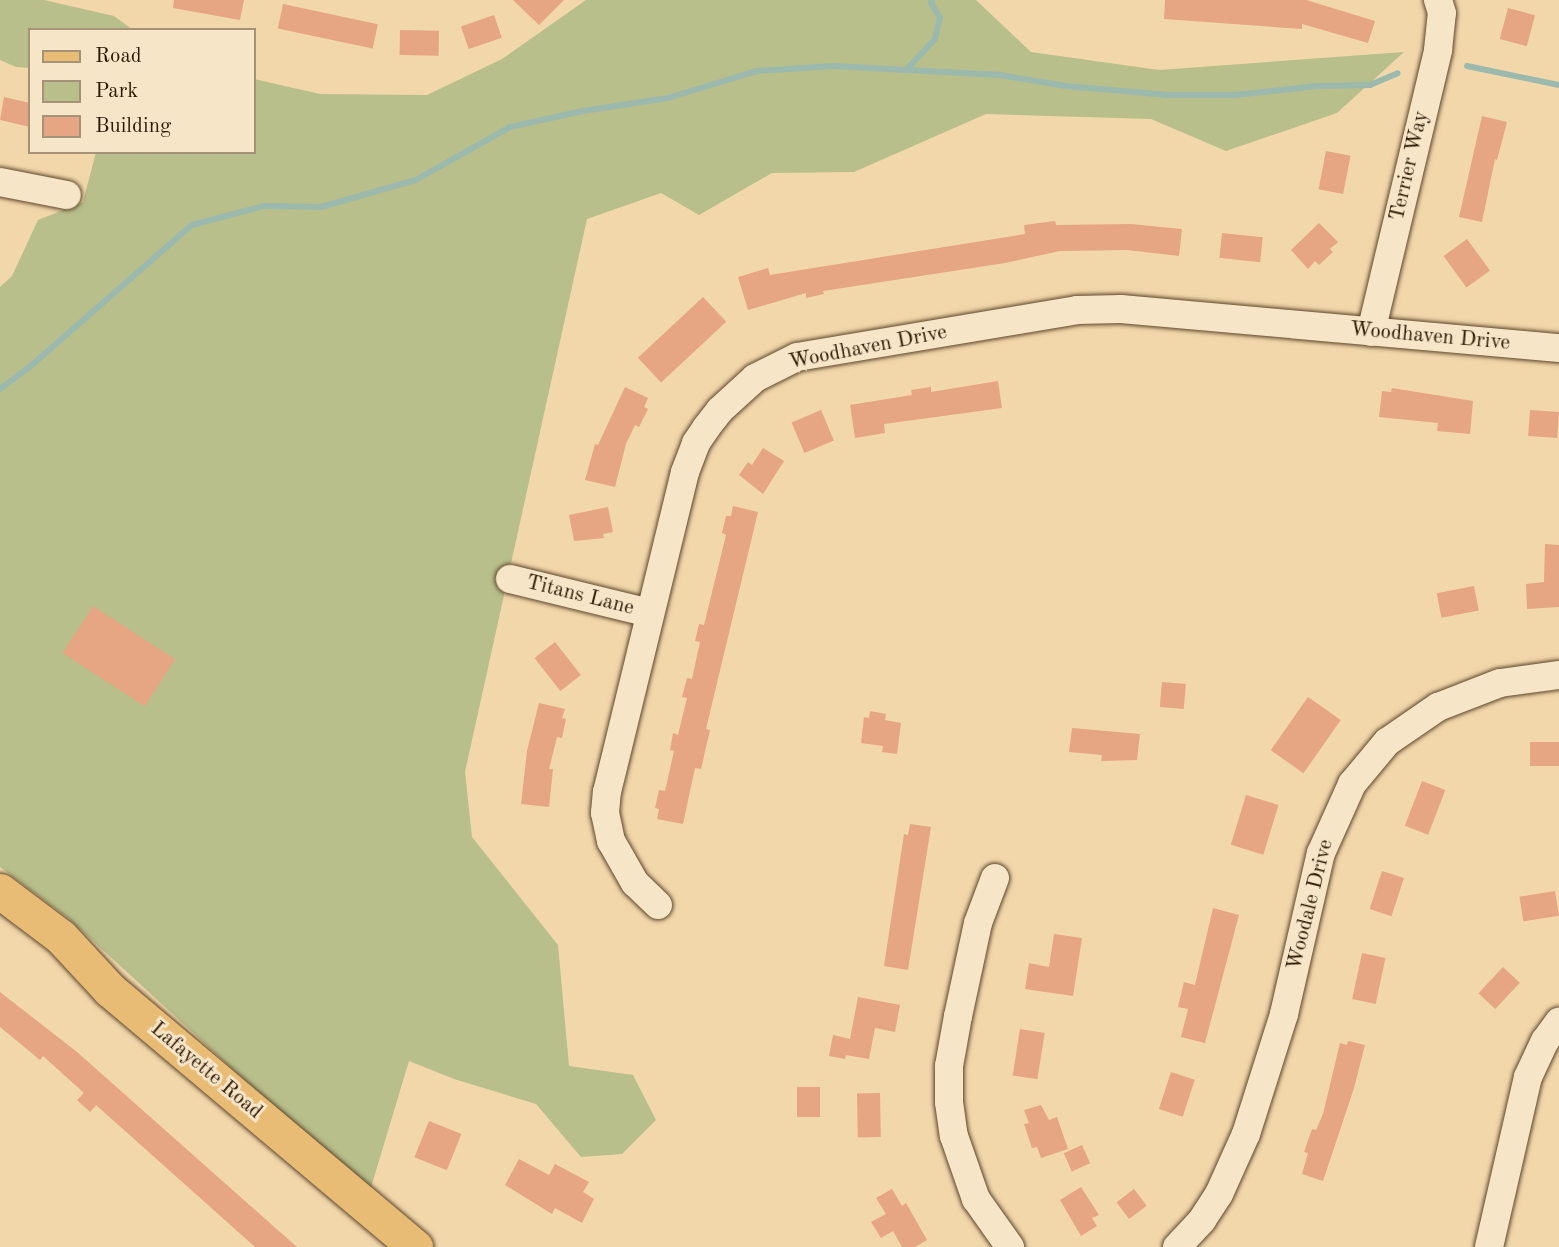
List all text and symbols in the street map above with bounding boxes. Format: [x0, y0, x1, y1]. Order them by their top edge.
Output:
legend [28, 28, 256, 154]
text: Road [95, 46, 142, 67]
text: Park [95, 81, 138, 102]
street label: Terrier Way [1385, 109, 1435, 223]
text: Building [95, 116, 171, 137]
street label: Woodhaven Drive [1349, 317, 1511, 357]
street label: Woodhaven Drive [787, 320, 949, 376]
street label: Titans Lane [524, 570, 636, 622]
street label: Woodale Drive [1283, 837, 1339, 973]
street label: Lafayette Road [145, 1017, 267, 1125]

